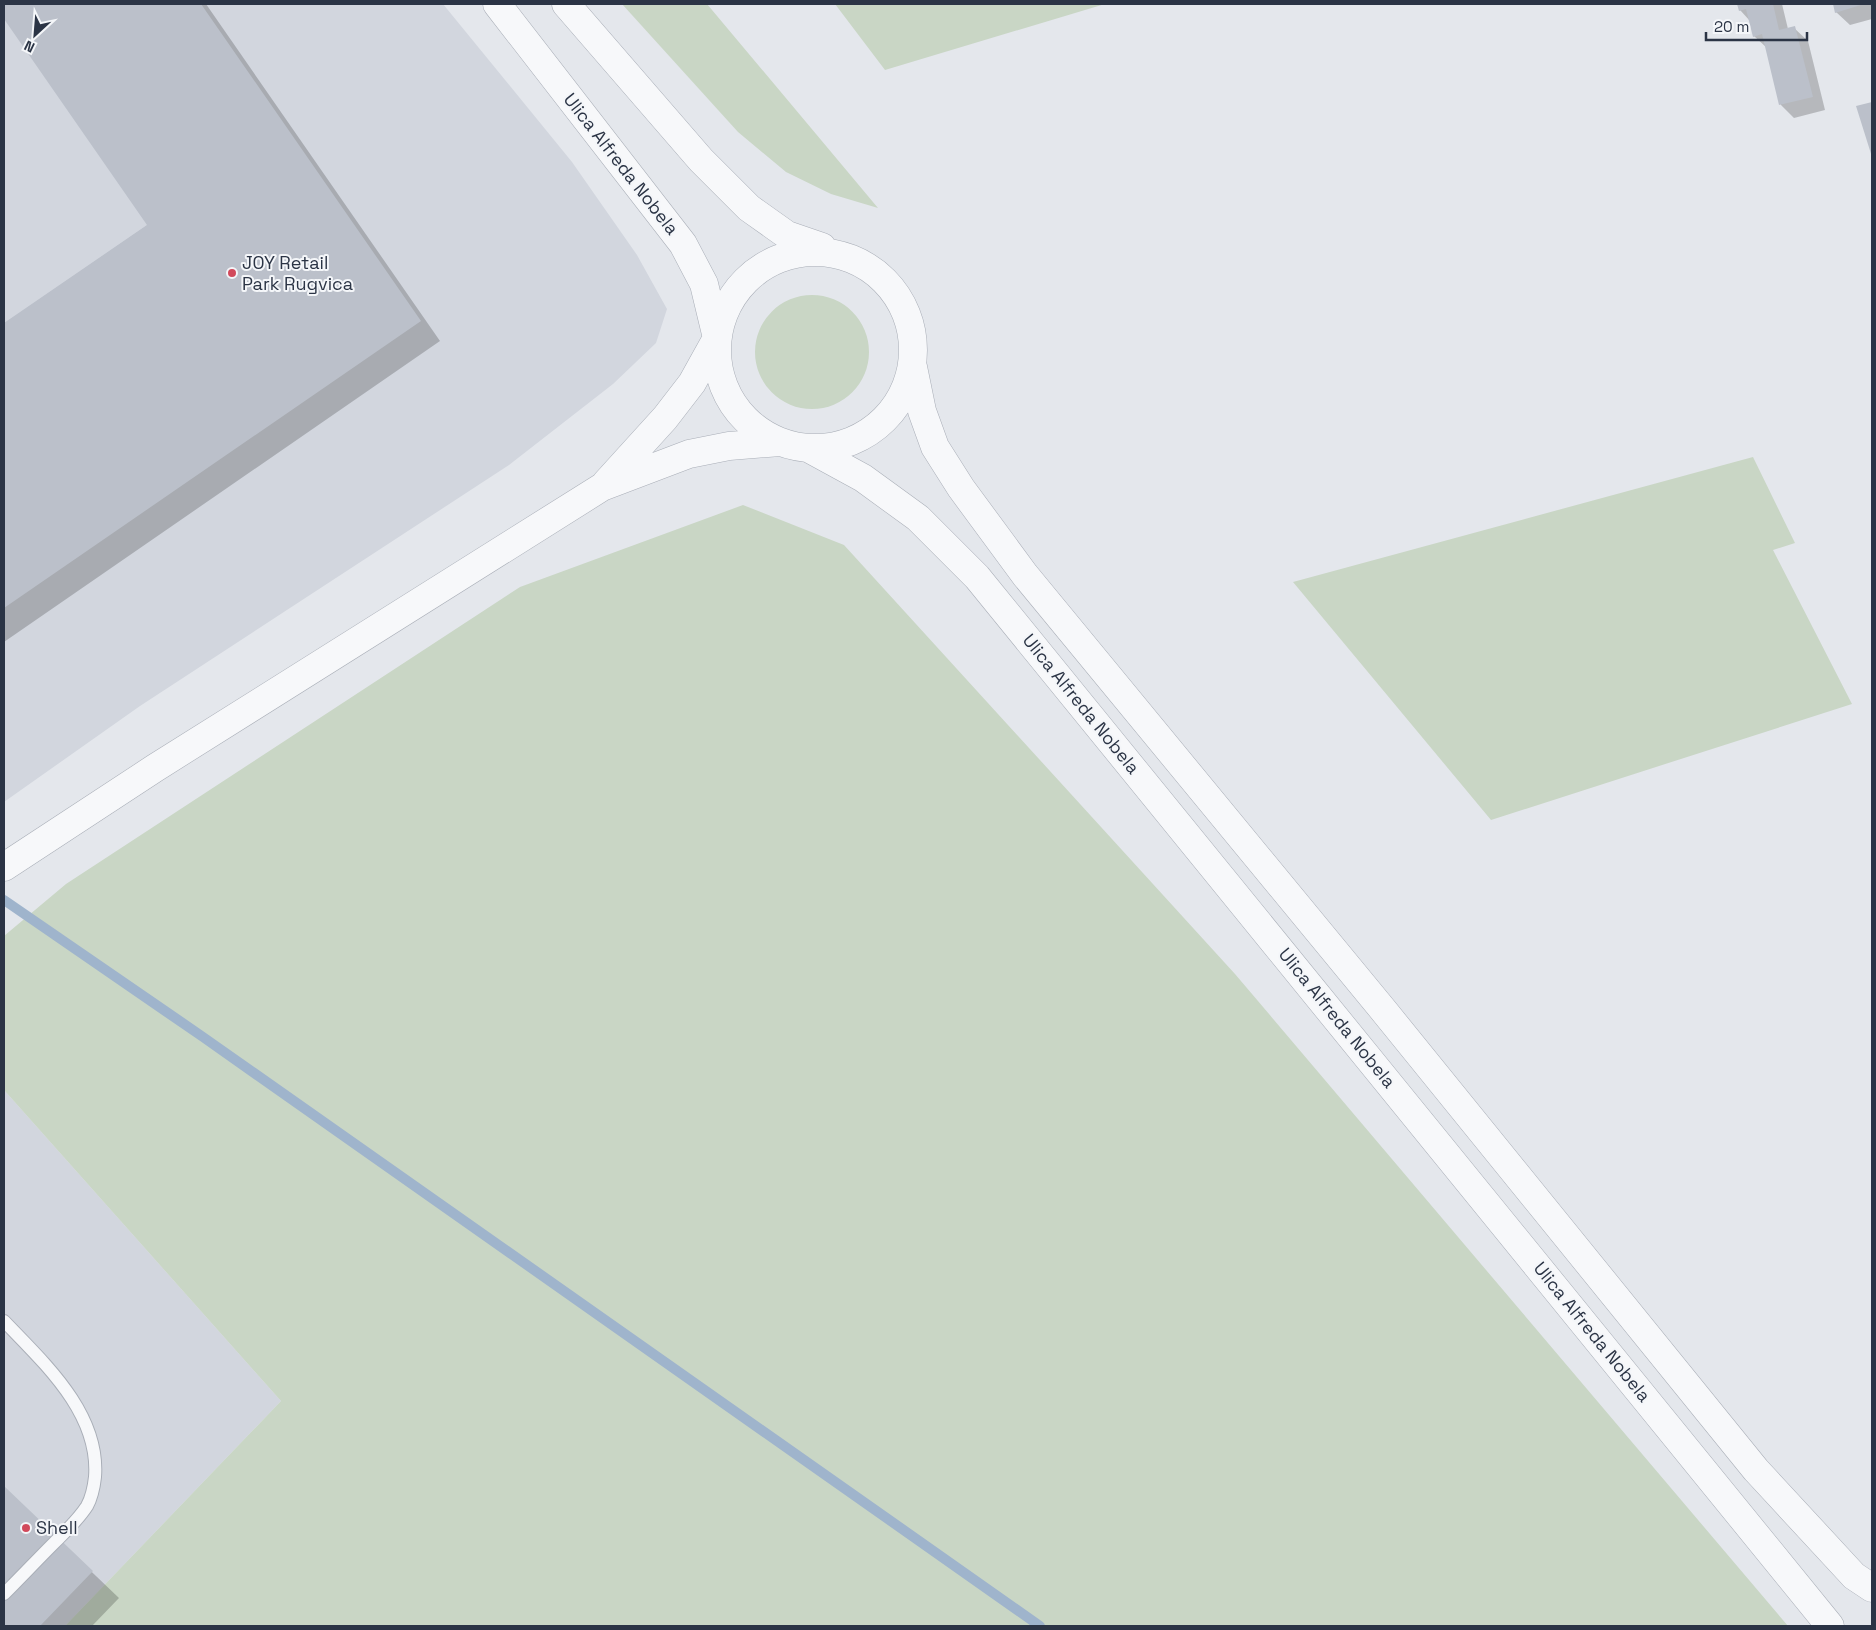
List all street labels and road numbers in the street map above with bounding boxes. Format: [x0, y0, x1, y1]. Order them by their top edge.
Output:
street label: Ulica Alfreda Nobela [559, 88, 684, 239]
street label: Ulica Alfreda Nobela [1018, 629, 1145, 778]
street label: Ulica Alfreda Nobela [1274, 943, 1401, 1092]
street label: Ulica Alfreda Nobela [1529, 1257, 1656, 1406]

